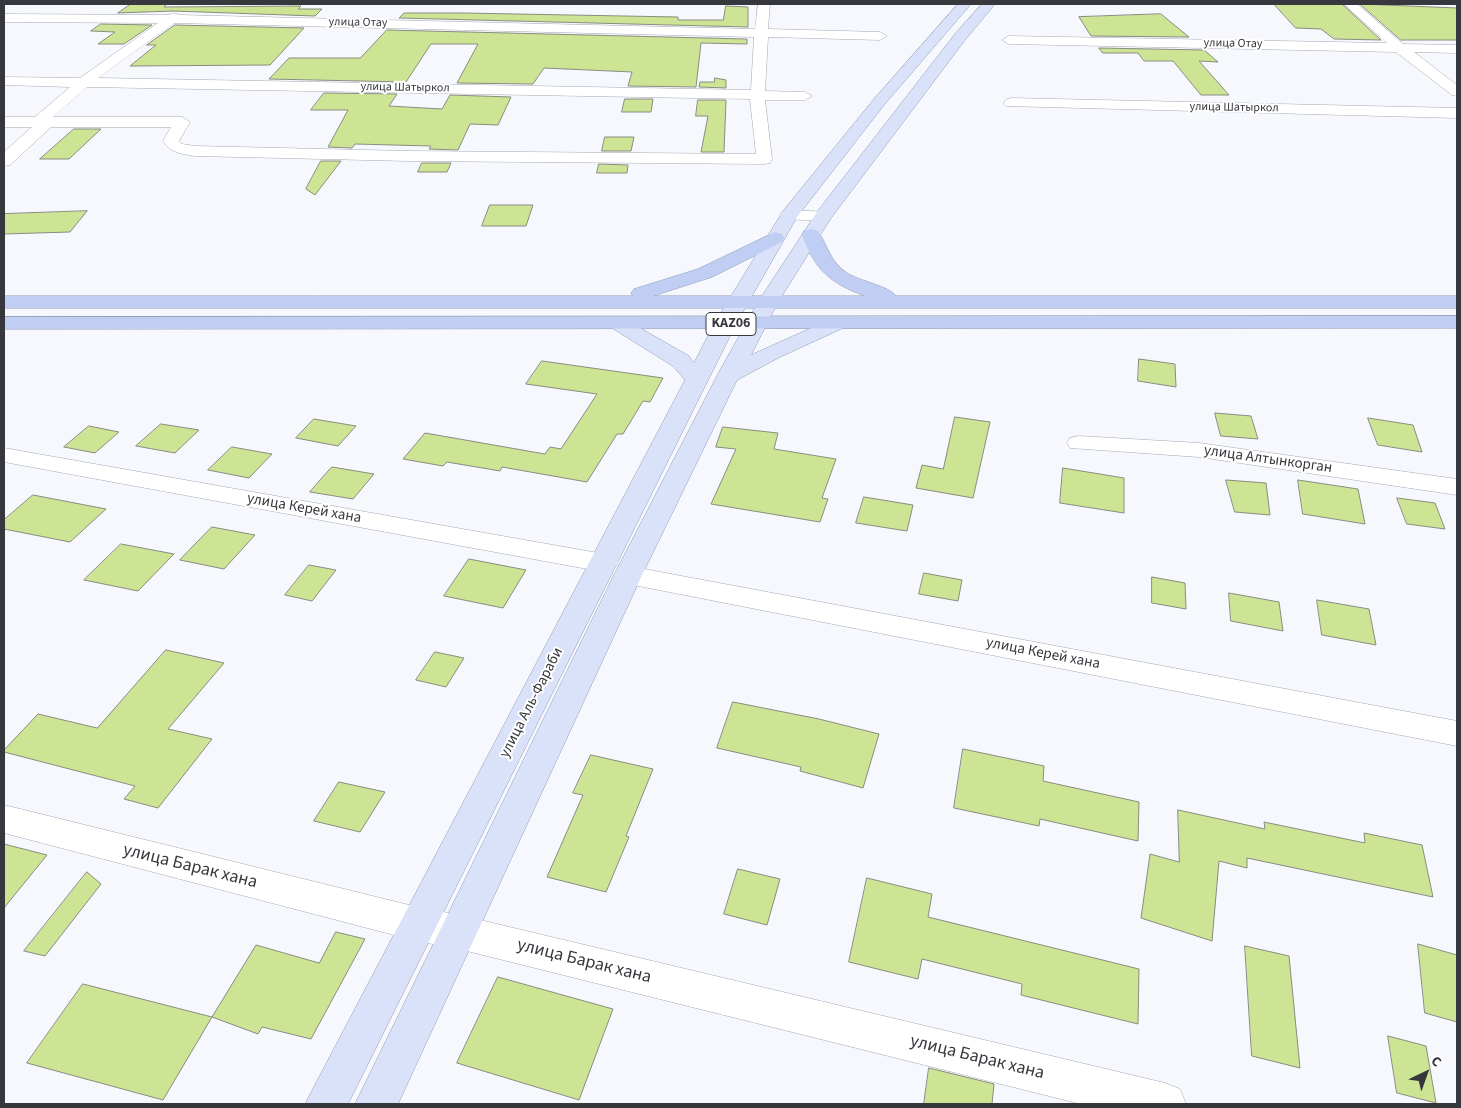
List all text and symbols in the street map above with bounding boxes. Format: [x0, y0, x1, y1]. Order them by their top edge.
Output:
street label: улица Отау [329, 15, 387, 31]
street label: улица Отау [1204, 36, 1262, 52]
street label: улица Шатыркол [360, 80, 450, 96]
street label: улица Шатыркол [1189, 100, 1279, 116]
road number: KАZ06 [706, 312, 756, 336]
street label: улица Алтынкорган [1203, 442, 1333, 478]
street label: улица Керей хана [245, 490, 363, 528]
street label: улица Керей хана [985, 634, 1101, 674]
street label: улица Аль-Фараби [496, 645, 568, 761]
street label: улица Барак хана [121, 840, 259, 894]
street label: улица Барак хана [515, 935, 653, 989]
street label: улица Барак хана [908, 1031, 1046, 1085]
north arrow [1401, 1048, 1451, 1098]
text: С [1426, 1052, 1446, 1072]

